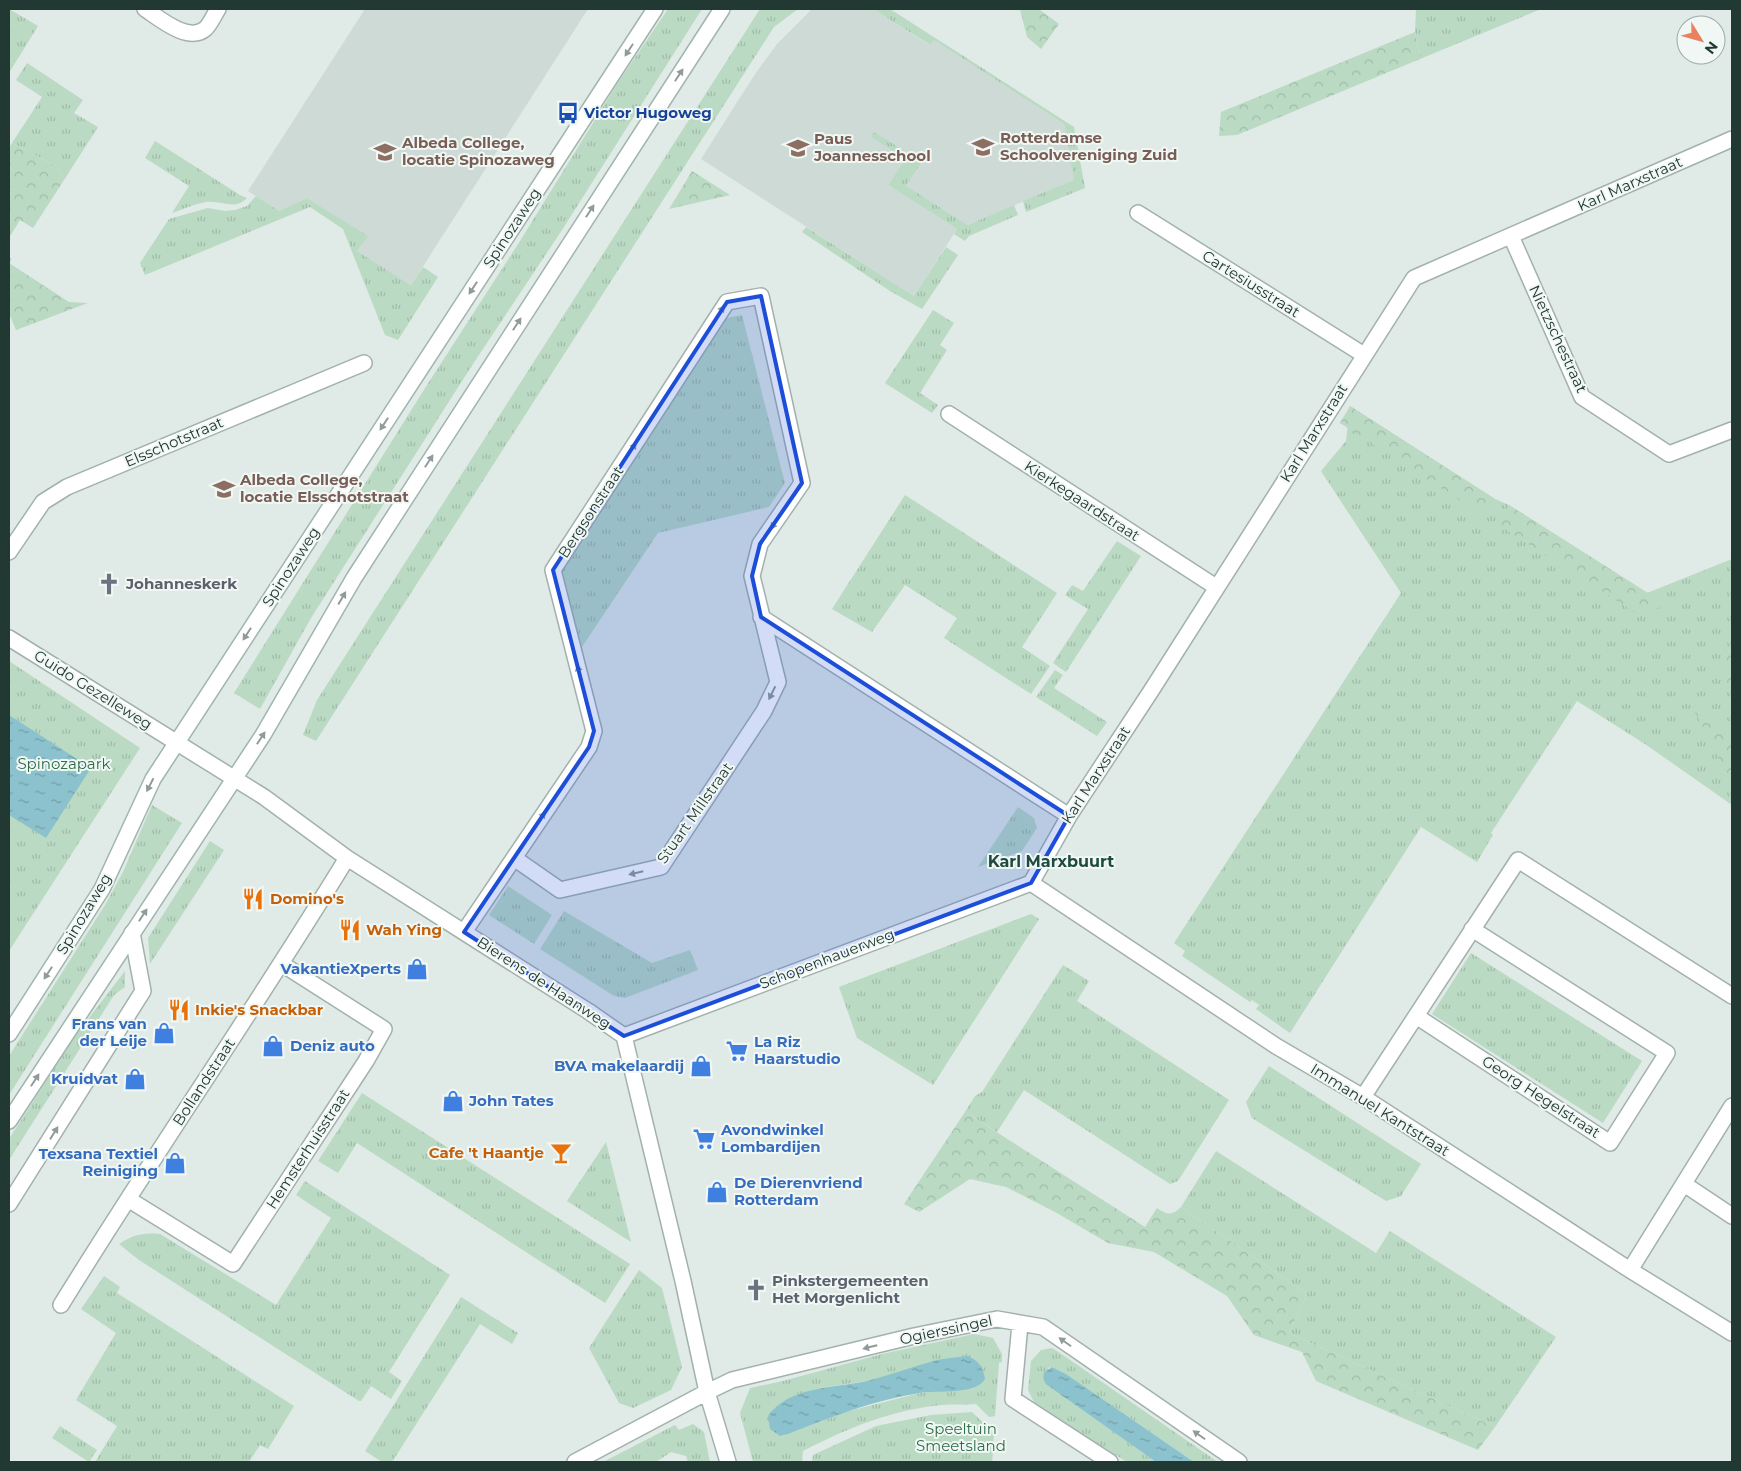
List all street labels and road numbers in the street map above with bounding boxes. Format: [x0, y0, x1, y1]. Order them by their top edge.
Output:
street label: Karl Marxstraat [1574, 152, 1685, 215]
street label: Spinozaweg [479, 184, 544, 271]
street label: Cartesiusstraat [1199, 246, 1304, 321]
street label: Nietzschestraat [1525, 282, 1592, 396]
street label: Karl Marxstraat [1276, 380, 1351, 486]
street label: Elsschotstraat [122, 412, 226, 471]
street label: Kierkegaardstraat [1021, 456, 1144, 545]
street label: Bergsonstraat [554, 462, 627, 561]
street label: Spinozaweg [258, 523, 323, 610]
street label: Guido Gezelleweg [31, 646, 156, 734]
street label: Karl Marxstraat [1057, 722, 1134, 827]
street label: Stuart Millstraat [653, 758, 737, 867]
street label: Spinozaweg [52, 870, 115, 958]
street label: Schopenhauerweg [757, 924, 897, 993]
street label: Bierens de Haanweg [474, 932, 615, 1033]
street label: Bollandstraat [168, 1034, 239, 1129]
street label: Georg Hegelstraat [1479, 1051, 1604, 1142]
street label: Immanuel Kantstraat [1307, 1059, 1453, 1160]
street label: Hemsterhuisstraat [262, 1085, 354, 1212]
street label: Ogierssingel [898, 1310, 994, 1349]

